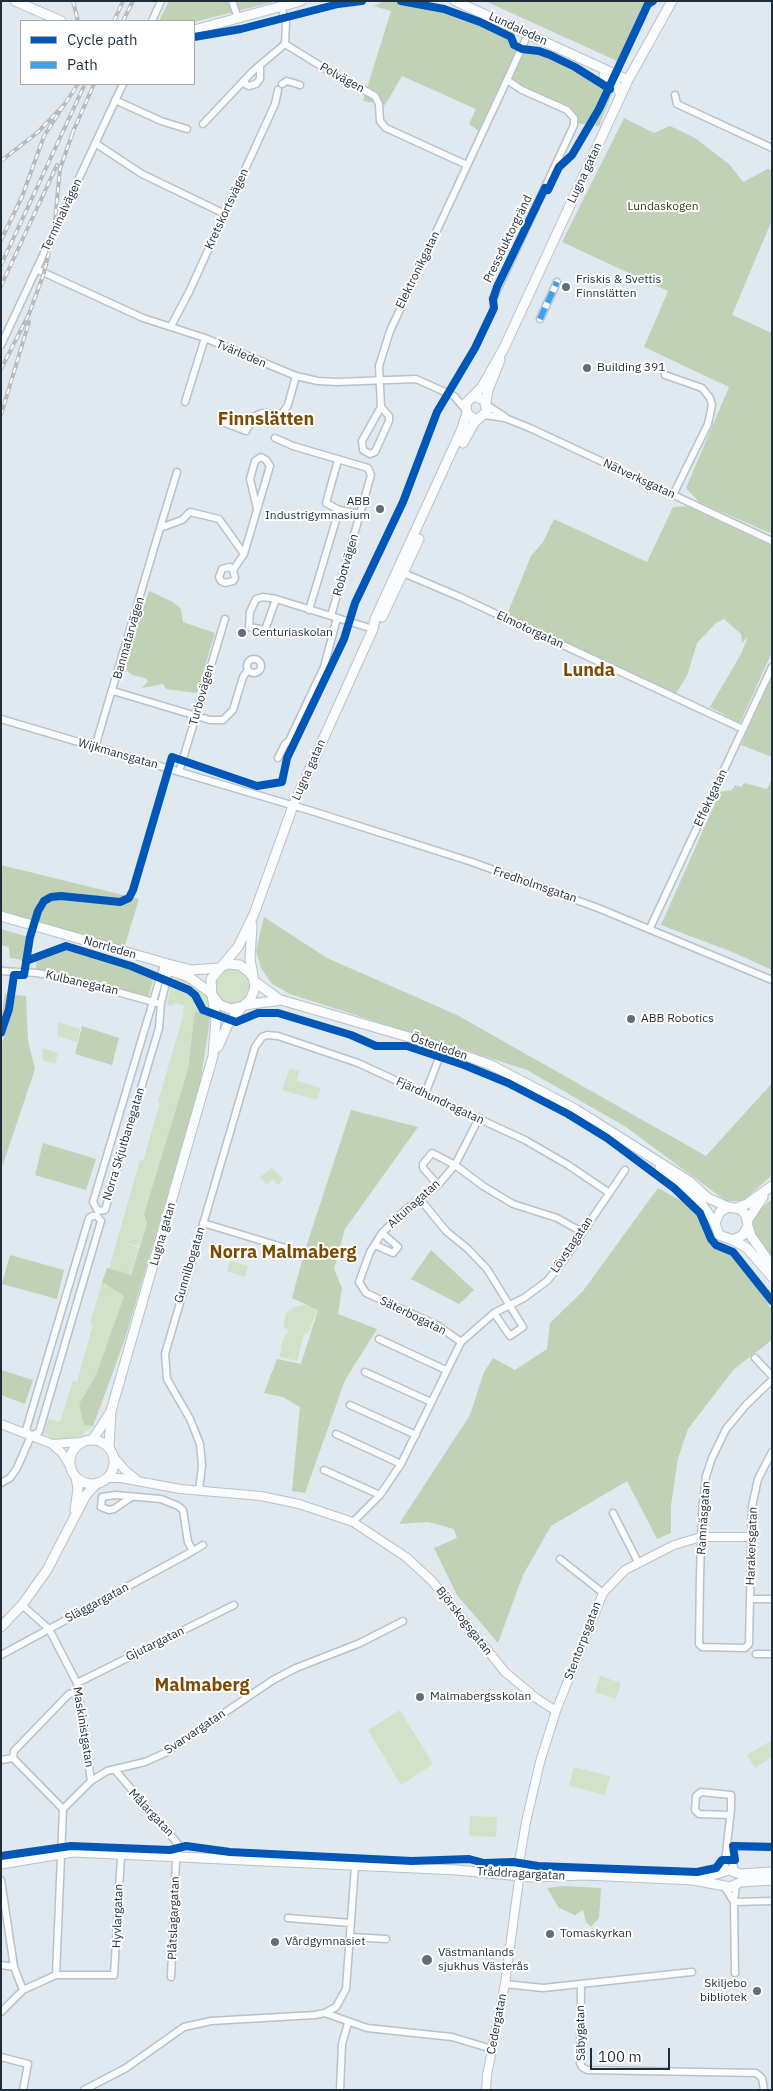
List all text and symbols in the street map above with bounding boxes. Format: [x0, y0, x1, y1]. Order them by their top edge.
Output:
street label: Lundaleden [486, 9, 550, 49]
legend [20, 20, 195, 85]
text: Cycle path [67, 30, 138, 49]
text: Path [67, 55, 98, 74]
street label: Polvägen [317, 60, 367, 96]
street label: Lugna gatan [565, 140, 605, 206]
street label: Kretskortsvägen [202, 166, 252, 252]
street label: Terminalvägen [39, 176, 85, 254]
street label: Pressduktorgränd [481, 193, 535, 285]
park label: Lundaskogen [627, 200, 699, 214]
street label: Elektronikgatan [393, 229, 443, 311]
place label: Friskis & Svettis Finnslätten [576, 273, 661, 301]
marker: Friskis & Svettis Finnslätten [560, 281, 572, 293]
street label: Tvärleden [214, 337, 268, 371]
place label: Building 391 [597, 361, 665, 375]
marker: Building 391 [581, 362, 593, 374]
district label: Finnslätten [218, 409, 314, 431]
street label: Nätverksgatan [601, 456, 677, 502]
place label: ABB Industrigymnasium [265, 495, 370, 523]
marker: ABB Industrigymnasium [374, 503, 386, 515]
street label: Robotvägen [330, 532, 362, 598]
street label: Banmatarvägen [110, 595, 148, 681]
street label: Elmotorgatan [494, 608, 566, 652]
place label: Centuriaskolan [252, 626, 333, 640]
marker: Centuriaskolan [236, 627, 248, 639]
district label: Lunda [563, 660, 615, 682]
street label: Turbovägen [186, 663, 218, 727]
street label: Wijkmansgatan [76, 736, 160, 772]
street label: Lugna gatan [289, 737, 329, 803]
street label: Effektgatan [691, 767, 731, 829]
street label: Fredholmsgatan [491, 864, 579, 906]
street label: Norrleden [82, 934, 138, 962]
street label: Kulbanegatan [44, 968, 120, 998]
place label: ABB Robotics [641, 1012, 714, 1026]
marker: ABB Robotics [625, 1013, 637, 1025]
street label: Österleden [408, 1030, 470, 1064]
street label: Fjärdhundragatan [394, 1074, 486, 1128]
street label: Norra Skjutbanegatan [100, 1086, 148, 1202]
street label: Altunagatan [385, 1177, 443, 1231]
street label: Lugna gatan [147, 1201, 179, 1267]
street label: Lövstagatan [548, 1214, 596, 1276]
street label: Gunnilbogatan [172, 1225, 208, 1305]
district label: Norra Malmaberg [210, 1242, 356, 1264]
street label: Säterbogatan [377, 1294, 449, 1338]
street label: Ramnäsgatan [694, 1481, 714, 1555]
street label: Harakersgatan [743, 1506, 761, 1586]
street label: Släggargatan [63, 1580, 131, 1626]
street label: Björskogsgatan [433, 1584, 495, 1658]
street label: Stentorpsgatan [561, 1600, 605, 1682]
street label: Gjutargatan [124, 1624, 186, 1664]
district label: Malmaberg [155, 1675, 249, 1697]
street label: Maskinistgatan [70, 1686, 96, 1768]
place label: Malmabergsskolan [430, 1690, 531, 1704]
marker: Malmabergsskolan [414, 1691, 426, 1703]
street label: Svarvargatan [162, 1706, 228, 1758]
street label: Målargatan [125, 1786, 177, 1840]
street label: Tråddragargatan [476, 1864, 566, 1884]
street label: Plåtslagargatan [165, 1876, 183, 1960]
street label: Hyvlargatan [110, 1884, 126, 1948]
place label: Tomaskyrkan [560, 1927, 632, 1941]
marker: Tomaskyrkan [544, 1928, 556, 1940]
place label: Vårdgymnasiet [285, 1935, 365, 1949]
marker: Vårdgymnasiet [269, 1936, 281, 1948]
place label: Västmanlands sjukhus Västerås [438, 1946, 529, 1974]
marker: Västmanlands sjukhus Västerås [420, 1953, 434, 1967]
place label: Skiljebo bibliotek [700, 1977, 747, 2005]
marker: Skiljebo bibliotek [751, 1985, 763, 1997]
street label: Cedergatan [484, 1992, 510, 2056]
street label: Säbygatan [573, 2005, 589, 2061]
scale bar [593, 2038, 673, 2070]
text: 100 m [598, 2047, 642, 2066]

